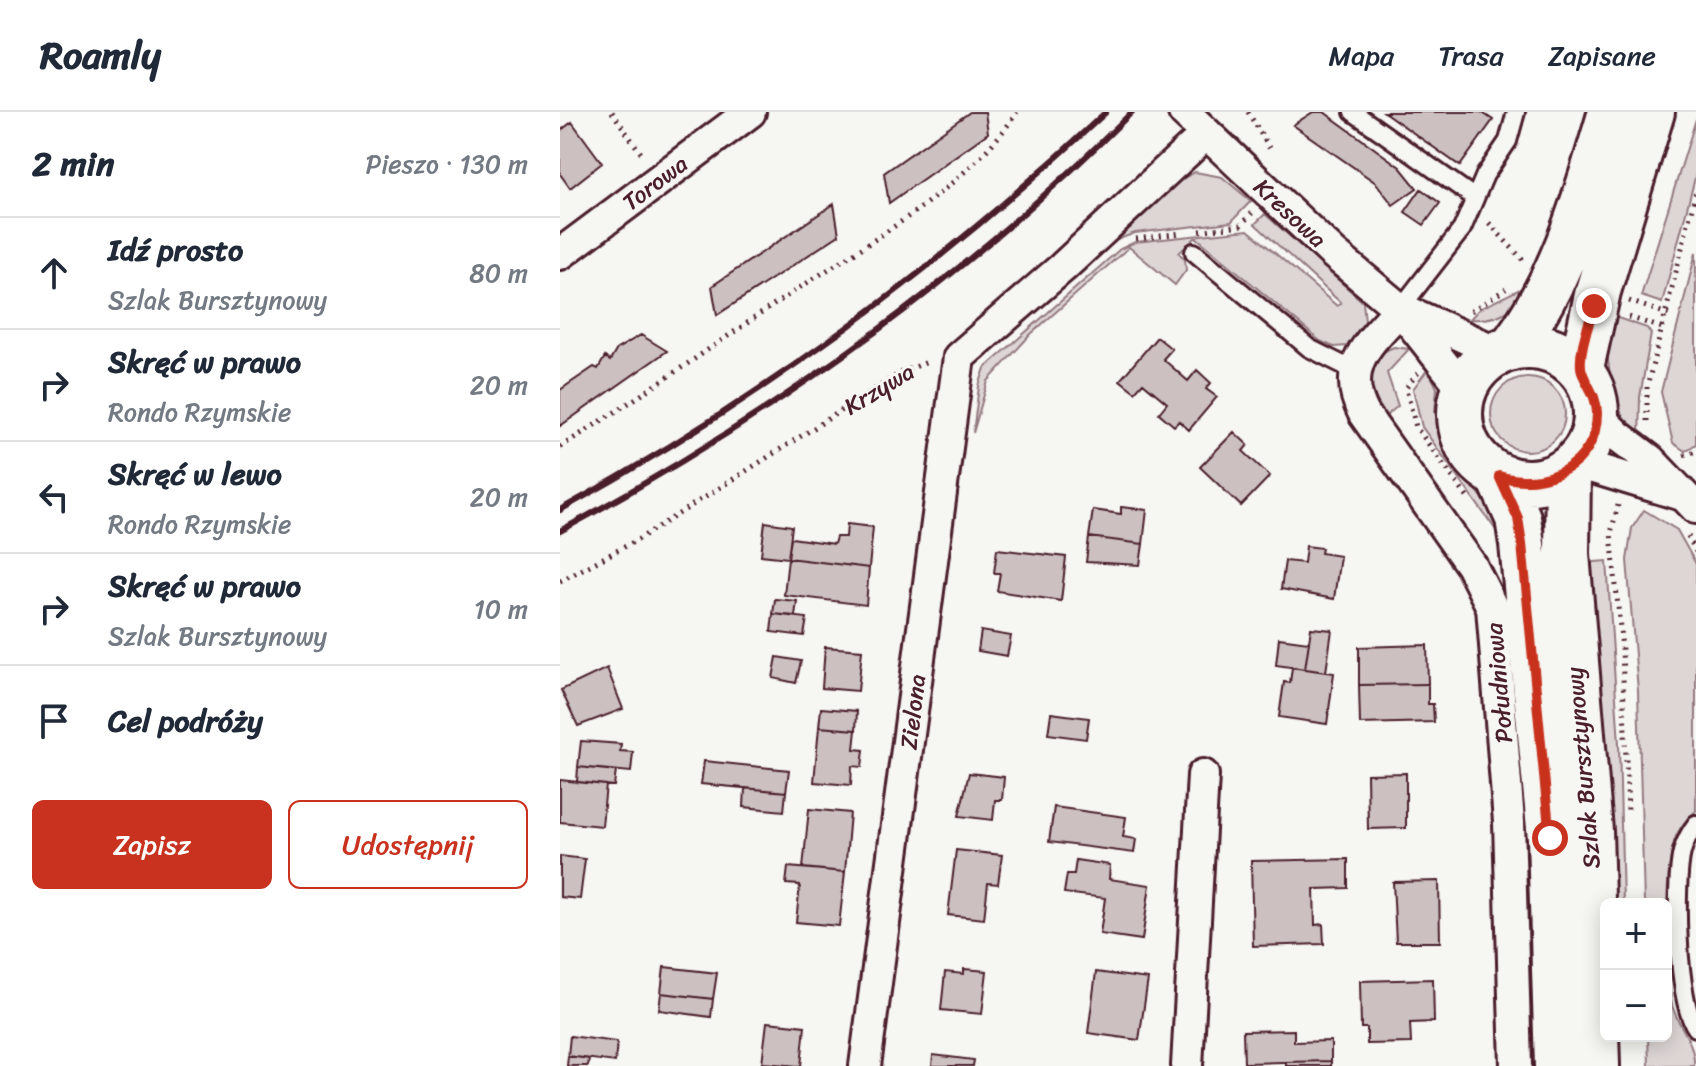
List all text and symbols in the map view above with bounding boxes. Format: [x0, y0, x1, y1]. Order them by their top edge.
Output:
text: Roamly [40, 22, 161, 89]
text: Mapa [1328, 31, 1394, 80]
text: Trasa [1438, 31, 1504, 80]
text: Zapisane [1548, 31, 1656, 80]
text: 2 min [32, 134, 114, 194]
text: Pieszo · 130 m [365, 141, 528, 187]
street label: Torowa [613, 144, 697, 222]
street label: Kresowa [1243, 167, 1337, 259]
text: Idź prosto [108, 223, 243, 277]
text: 80 m [469, 250, 528, 296]
icon: ahead [32, 251, 76, 295]
text: Szlak Bursztynowy [108, 277, 327, 323]
route end [1576, 288, 1612, 324]
text: Skręć w prawo [108, 335, 301, 389]
street label: Krzywa [835, 351, 923, 427]
text: 20 m [470, 362, 528, 408]
icon: right [32, 363, 76, 407]
text: Rondo Rzymskie [108, 389, 291, 435]
text: Skręć w lewo [108, 447, 282, 501]
text: 20 m [470, 474, 528, 520]
icon: left [32, 475, 76, 519]
text: Rondo Rzymskie [108, 501, 291, 547]
text: Skręć w prawo [108, 559, 301, 613]
text: 10 m [474, 586, 528, 632]
icon: right [32, 587, 76, 631]
text: Szlak Bursztynowy [108, 613, 327, 659]
street label: Południowa [1473, 620, 1525, 745]
street label: Szlak Bursztynowy [1553, 665, 1613, 870]
street label: Zielona [888, 672, 938, 752]
text: Cel podróży [108, 694, 263, 748]
icon: arrive [32, 699, 76, 743]
button: Zapisz [32, 800, 272, 889]
button: Udostępnij [288, 800, 528, 889]
route start [1532, 820, 1568, 856]
map controls [1600, 898, 1672, 1042]
button: + [1600, 898, 1672, 970]
button: − [1600, 970, 1672, 1042]

